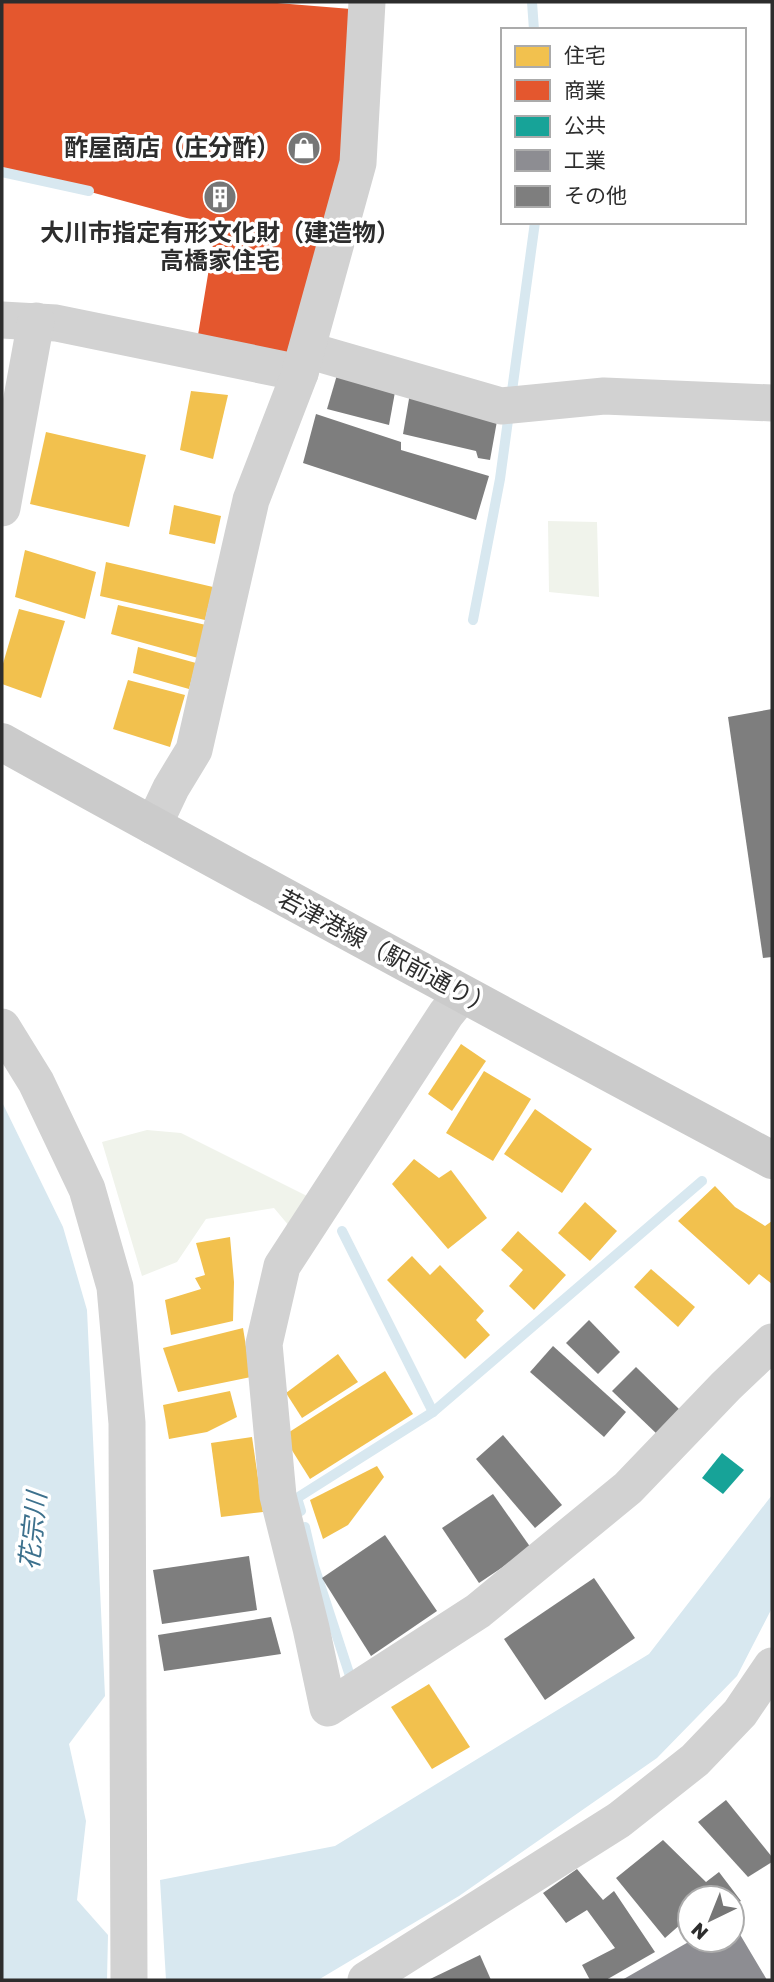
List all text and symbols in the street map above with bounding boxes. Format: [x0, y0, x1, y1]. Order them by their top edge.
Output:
legend [501, 28, 746, 224]
text: 住宅 [564, 42, 606, 68]
text: 商業 [564, 77, 606, 103]
text: 公共 [564, 112, 606, 138]
shop icon: 酢屋商店（庄分酢） [285, 129, 323, 167]
place label: 酢屋商店（庄分酢） [64, 132, 280, 161]
text: 工業 [564, 147, 606, 173]
building icon: 大川市指定有形文化財（建造物） 高橋家住宅 [201, 178, 239, 216]
text: その他 [564, 182, 627, 208]
place label: 大川市指定有形文化財（建造物） 高橋家住宅 [40, 217, 400, 274]
street label: 若津港線（駅前通り） [274, 883, 499, 1021]
water label: 花宗川 [13, 1488, 52, 1571]
north arrow [676, 1884, 746, 1954]
text: N [686, 1918, 712, 1945]

